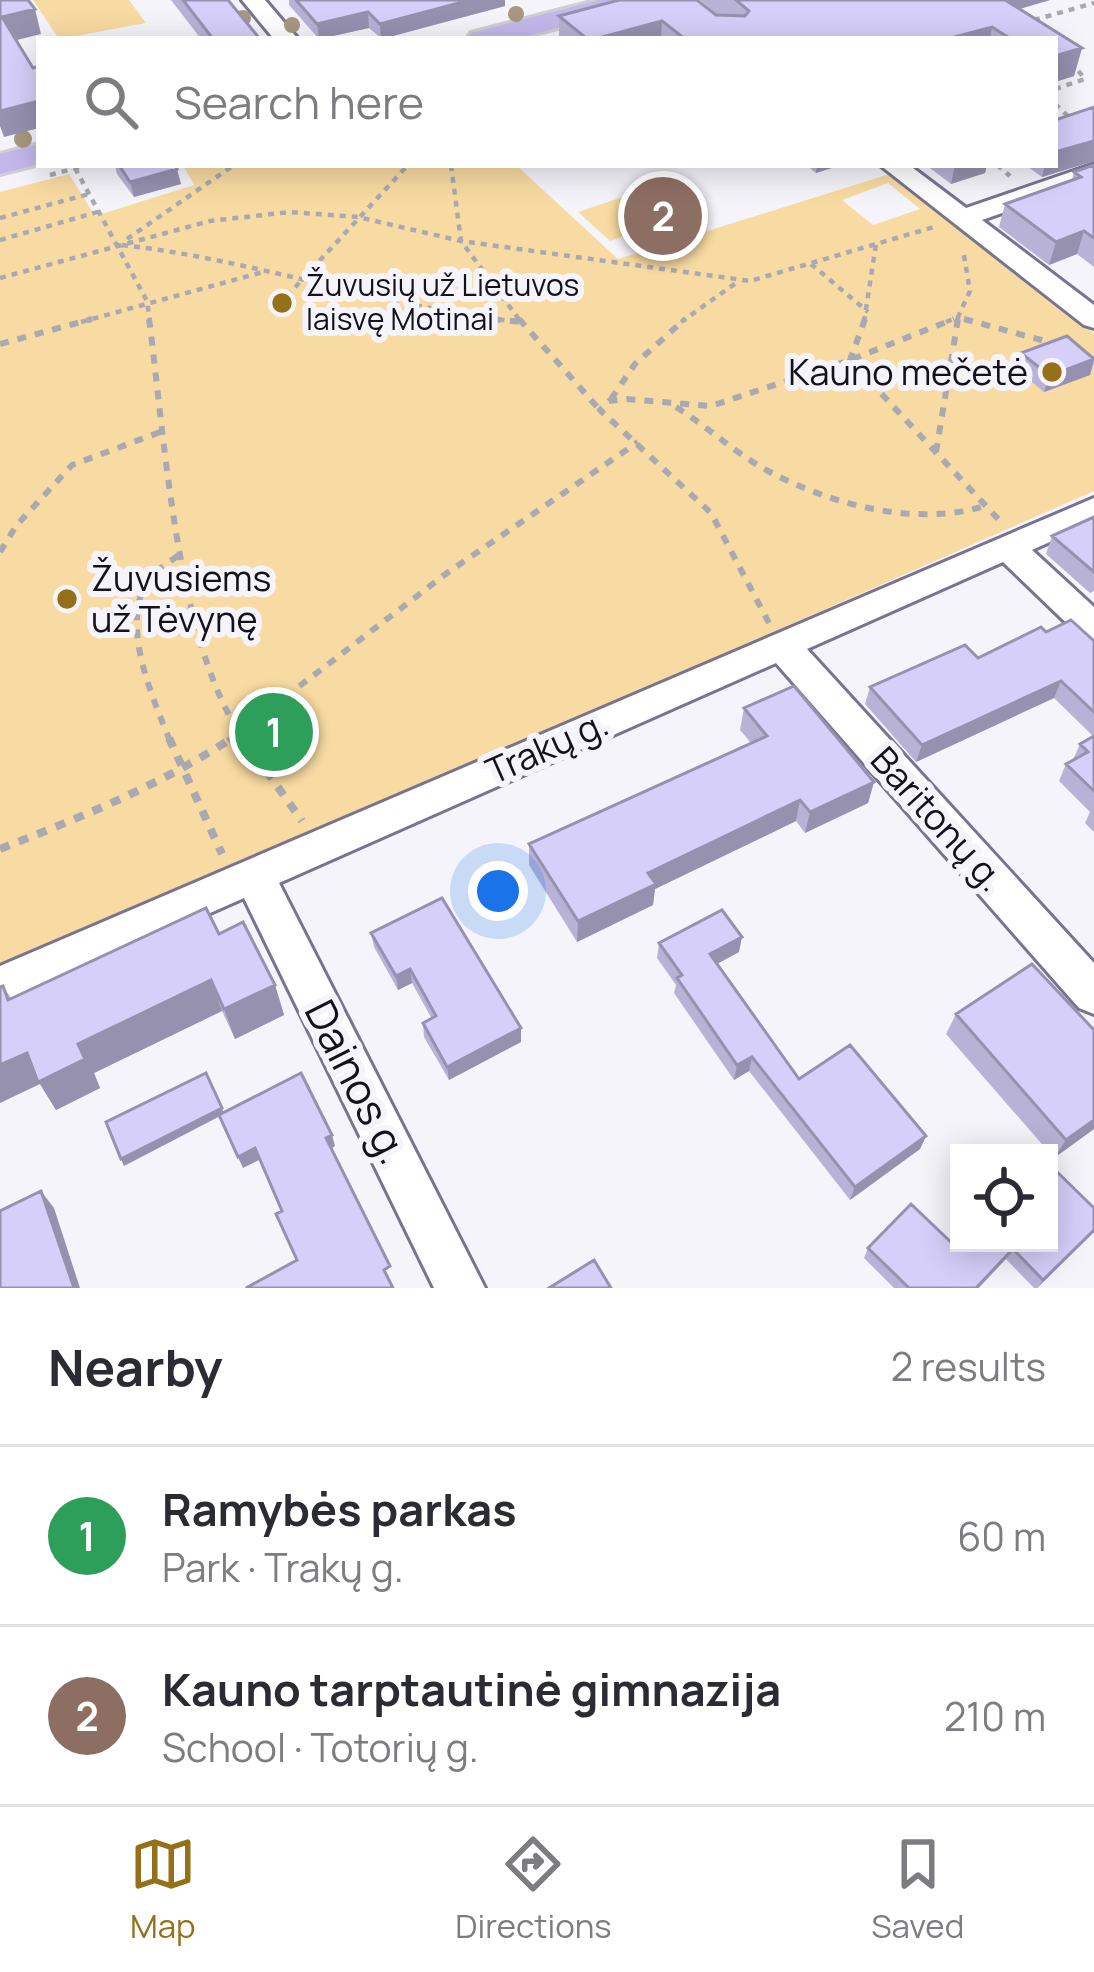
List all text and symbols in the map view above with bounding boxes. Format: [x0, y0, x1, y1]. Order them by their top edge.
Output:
search box [36, 36, 1058, 168]
icon: search [78, 69, 144, 135]
text: Search here [174, 71, 424, 133]
pin: 2 [624, 171, 702, 261]
place label: Žuvusių už Lietuvos laisvę Motinai [306, 264, 579, 339]
marker: Žuvusių už Lietuvos laisvę Motinai [269, 290, 295, 316]
place label: Kauno mečetė [788, 347, 1028, 396]
marker: Kauno mečetė [1039, 359, 1065, 385]
place label: Žuvusiems už Tėvynę [91, 553, 271, 643]
marker: Žuvusiems už Tėvynę [54, 586, 80, 612]
pin: 1 [235, 687, 313, 777]
street label: Trakų g. [478, 698, 616, 795]
street label: Baritonų g. [860, 736, 1016, 902]
your location [468, 861, 528, 921]
street label: Dainos g. [292, 990, 424, 1173]
map controls [950, 1144, 1058, 1252]
button: locate [950, 1144, 1058, 1252]
text: Nearby [48, 1332, 223, 1401]
text: 2 results [891, 1339, 1046, 1393]
text: Ramybės parkas [162, 1478, 517, 1540]
text: 1 [78, 1509, 96, 1563]
text: 60 m [957, 1509, 1046, 1563]
text: Park · Trakų g. [162, 1540, 404, 1594]
text: Kauno tarptautinė gimnazija [162, 1658, 781, 1720]
text: 2 [75, 1689, 99, 1743]
text: 210 m [944, 1689, 1046, 1743]
text: School · Totorių g. [162, 1720, 479, 1774]
tab: Map [130, 1831, 196, 1948]
tab: Directions [455, 1831, 612, 1948]
tab: Saved [871, 1831, 964, 1948]

